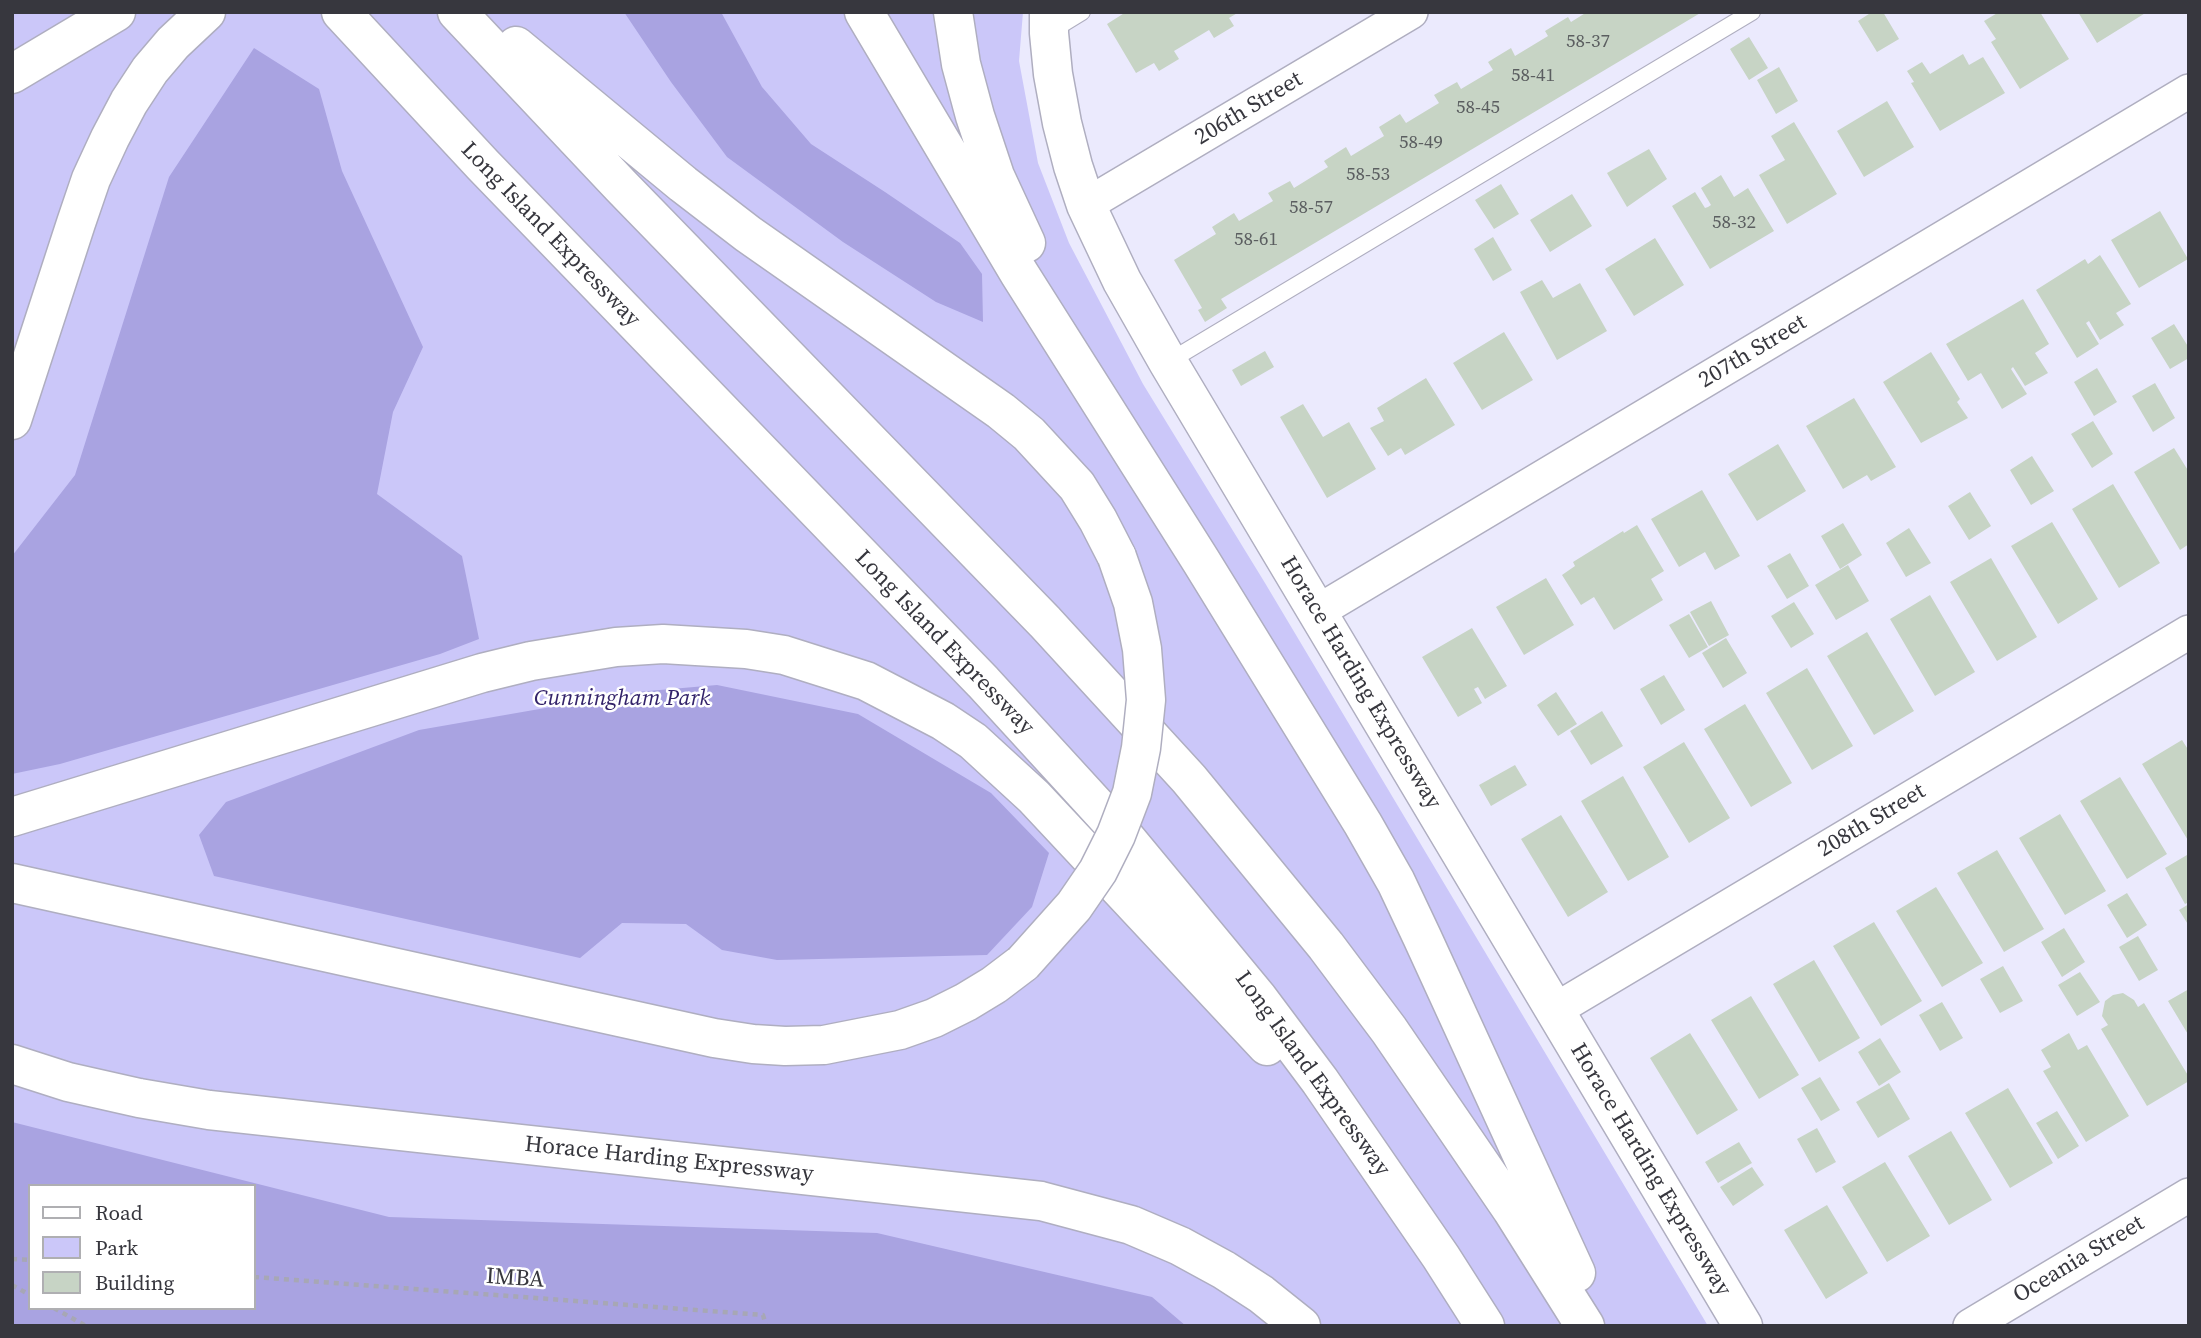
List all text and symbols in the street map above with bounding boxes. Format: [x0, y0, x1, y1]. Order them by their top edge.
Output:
house number: 58-37 [1566, 31, 1610, 53]
house number: 58-41 [1511, 65, 1555, 87]
street label: 206th Street [1190, 66, 1308, 152]
house number: 58-45 [1456, 97, 1500, 119]
house number: 58-49 [1399, 132, 1443, 154]
street label: Long Island Expressway [454, 137, 646, 333]
house number: 58-53 [1346, 164, 1390, 186]
house number: 58-57 [1289, 197, 1333, 219]
house number: 58-32 [1712, 212, 1756, 234]
house number: 58-61 [1234, 229, 1278, 251]
street label: 207th Street [1694, 309, 1812, 395]
street label: Long Island Expressway [848, 545, 1040, 741]
street label: Horace Harding Expressway [1273, 552, 1447, 814]
park label: Cunningham Park [534, 685, 710, 713]
street label: 208th Street [1813, 778, 1931, 864]
street label: Long Island Expressway [1228, 966, 1396, 1182]
street label: Horace Harding Expressway [1563, 1039, 1737, 1301]
street label: Horace Harding Expressway [523, 1131, 815, 1189]
legend [28, 1184, 256, 1310]
text: Road [95, 1198, 143, 1227]
street label: Oceania Street [2009, 1210, 2149, 1310]
text: Park [95, 1233, 138, 1262]
street label: IMBA [485, 1263, 545, 1295]
text: Building [95, 1268, 174, 1297]

